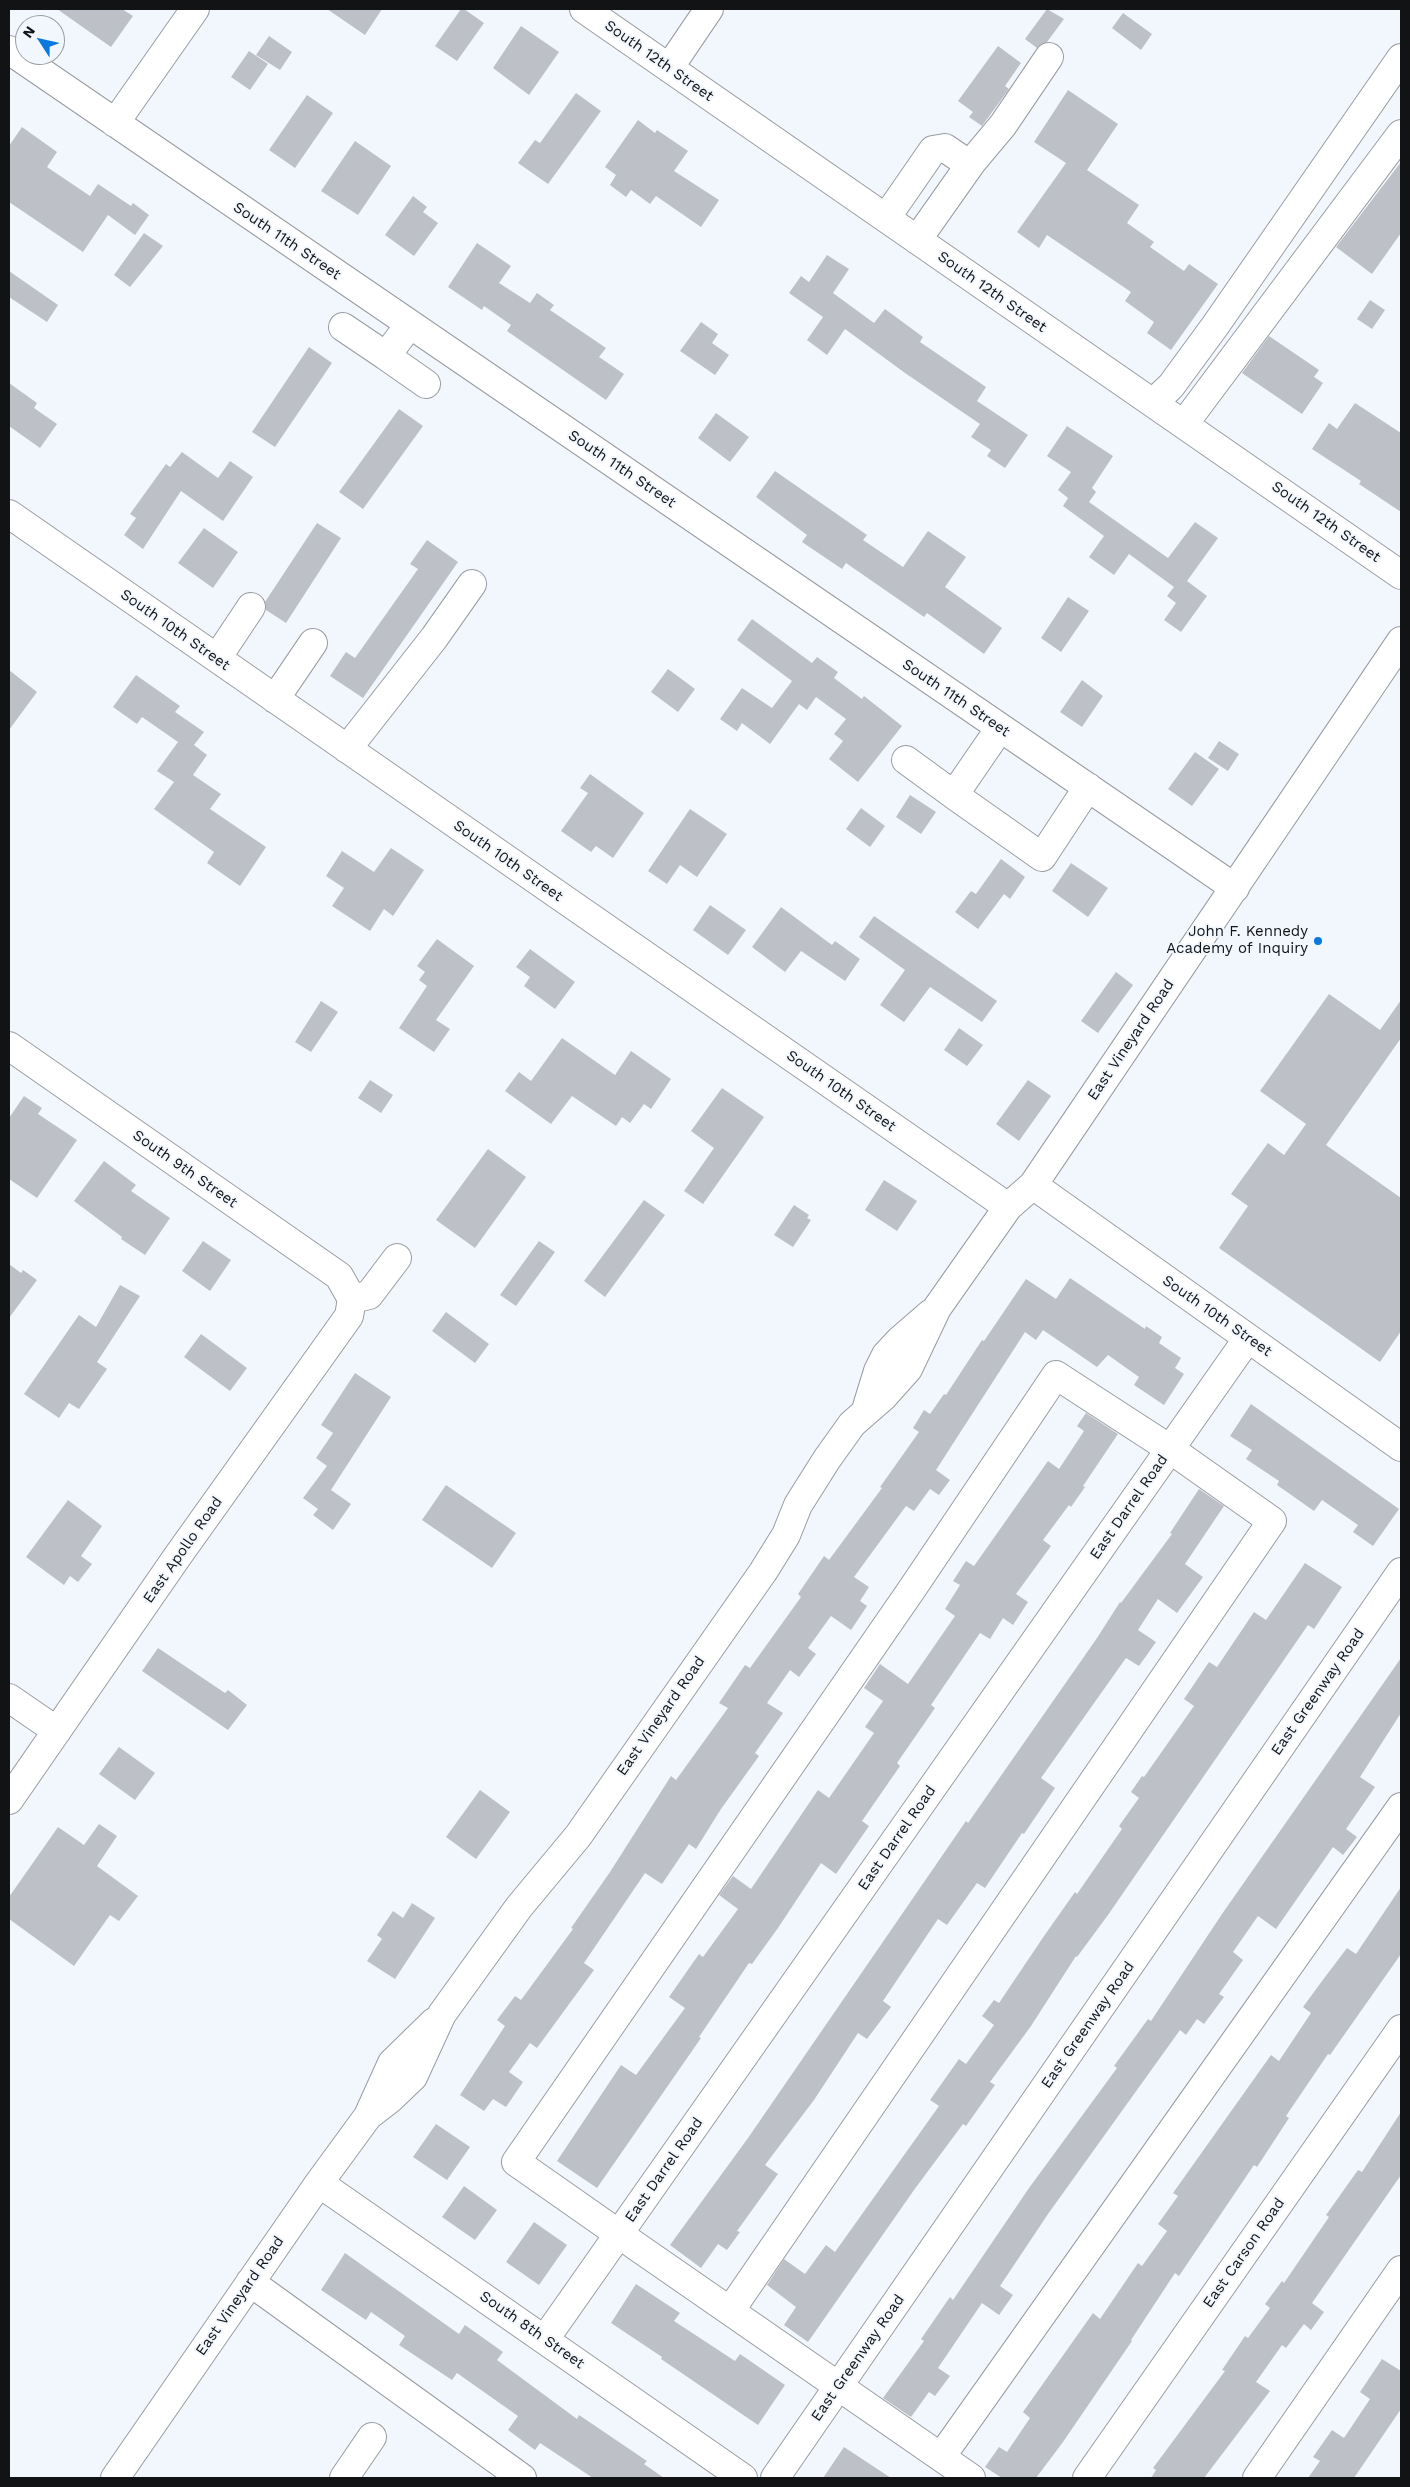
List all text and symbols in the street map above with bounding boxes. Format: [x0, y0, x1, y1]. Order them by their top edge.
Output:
north arrow [15, 15, 65, 65]
street label: South 12th Street [601, 17, 717, 105]
text: N [19, 23, 38, 41]
street label: South 11th Street [230, 198, 344, 284]
street label: South 12th Street [934, 248, 1050, 336]
street label: South 11th Street [565, 426, 679, 512]
street label: South 12th Street [1268, 478, 1384, 566]
street label: South 10th Street [117, 585, 233, 675]
street label: South 11th Street [899, 655, 1013, 741]
street label: South 10th Street [450, 816, 566, 906]
place label: John F. Kennedy Academy of Inquiry [1166, 923, 1308, 958]
marker: John F. Kennedy Academy of Inquiry [1312, 935, 1324, 947]
street label: East Vineyard Road [1084, 976, 1178, 1104]
street label: South 10th Street [783, 1046, 899, 1136]
street label: South 9th Street [129, 1126, 241, 1212]
street label: South 10th Street [1159, 1271, 1275, 1361]
street label: East Darrel Road [1086, 1451, 1172, 1563]
street label: East Apollo Road [140, 1493, 226, 1607]
street label: East Greenway Road [1267, 1625, 1369, 1759]
street label: East Vineyard Road [613, 1653, 709, 1779]
street label: East Darrel Road [854, 1782, 940, 1894]
street label: East Greenway Road [1037, 1958, 1139, 2092]
street label: East Darrel Road [621, 2114, 707, 2226]
street label: East Carson Road [1199, 2195, 1289, 2311]
street label: East Vineyard Road [192, 2233, 288, 2359]
street label: South 8th Street [476, 2287, 588, 2373]
street label: East Greenway Road [807, 2291, 909, 2425]

